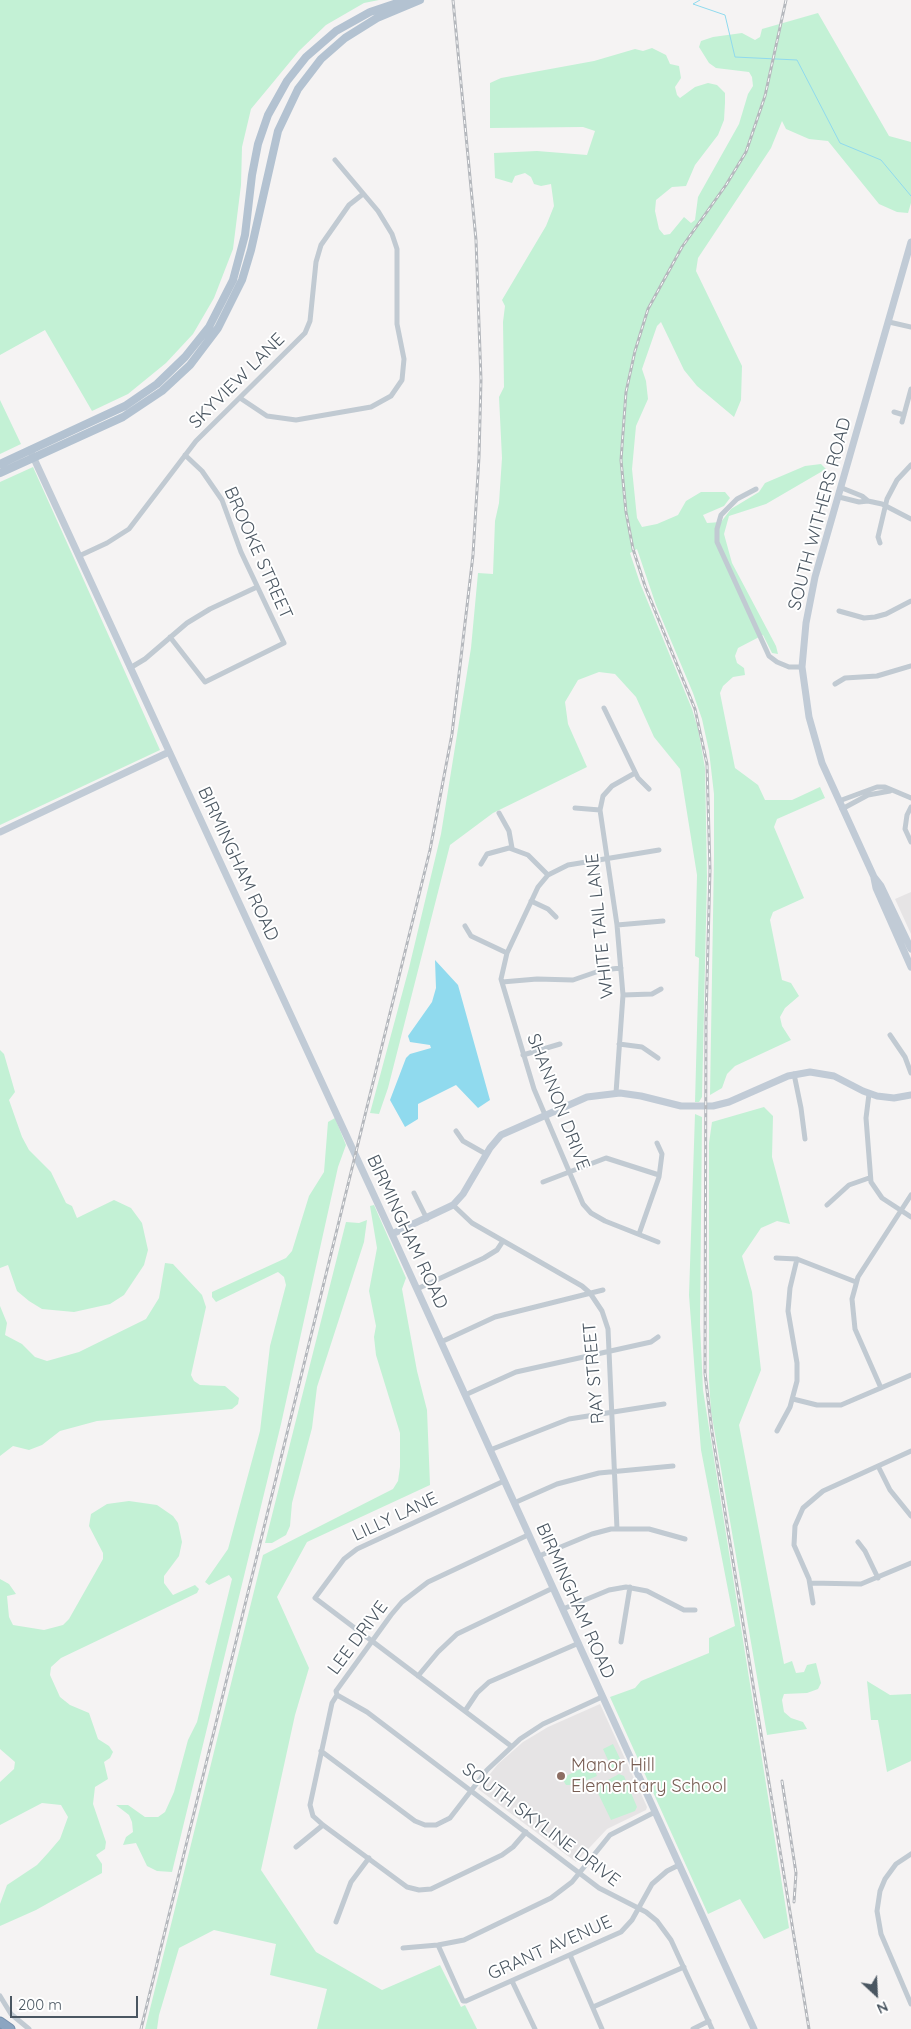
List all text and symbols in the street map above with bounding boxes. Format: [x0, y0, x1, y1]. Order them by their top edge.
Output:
street label: SKYVIEW LANE [185, 329, 289, 433]
street label: SOUTH WITHERS ROAD [784, 415, 856, 613]
street label: BROOKE STREET [219, 483, 297, 623]
street label: BIRMINGHAM ROAD [193, 783, 283, 945]
street label: WHITE TAIL LANE [582, 852, 618, 1000]
street label: SHANNON DRIVE [522, 1031, 594, 1173]
street label: BIRMINGHAM ROAD [362, 1151, 452, 1313]
street label: RAY STREET [579, 1321, 609, 1425]
street label: LILLY LANE [349, 1488, 441, 1546]
street label: BIRMINGHAM ROAD [531, 1520, 619, 1682]
street label: LEE DRIVE [323, 1597, 393, 1679]
place label: Manor Hill Elementary School [571, 1755, 727, 1798]
street label: SOUTH SKYLINE DRIVE [458, 1759, 624, 1891]
marker: Manor Hill Elementary School [555, 1770, 567, 1782]
street label: GRANT AVENUE [485, 1911, 615, 1985]
north arrow [851, 1969, 901, 2019]
scale bar [12, 1986, 140, 2018]
text: 200 m [18, 1995, 62, 2014]
text: N [874, 1997, 891, 2018]

